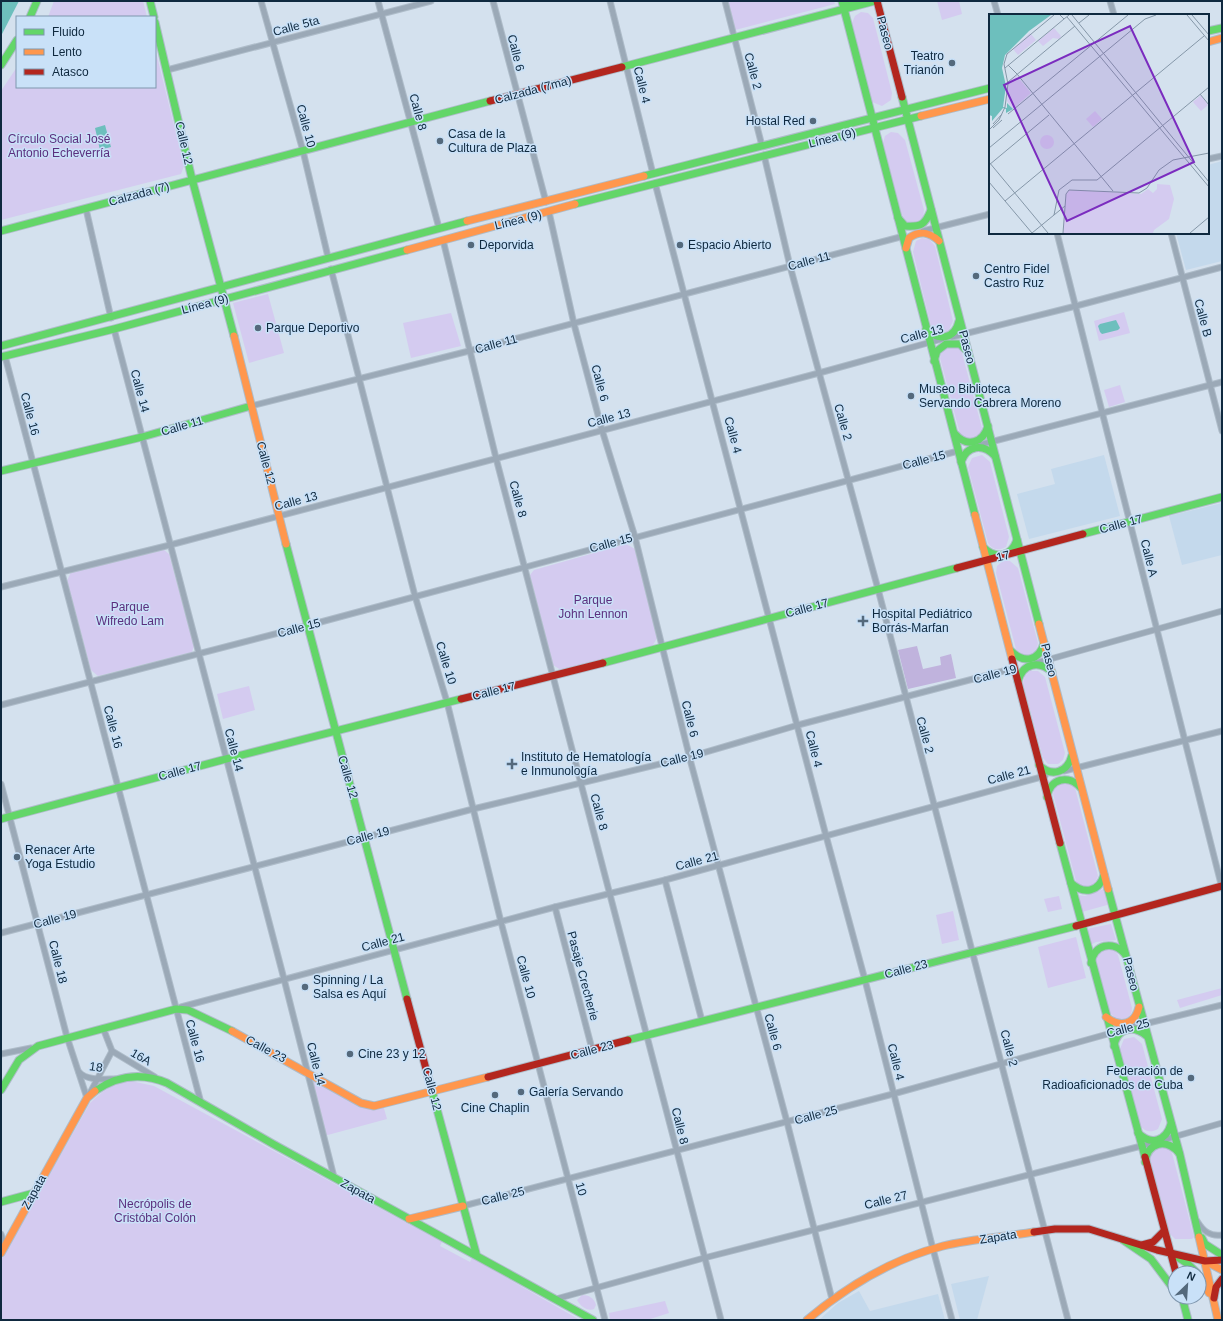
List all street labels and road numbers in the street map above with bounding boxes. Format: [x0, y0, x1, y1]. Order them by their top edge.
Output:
street label: Calle 5ta [271, 13, 321, 39]
street label: Paseo [874, 15, 896, 52]
street label: Calle 6 [505, 33, 527, 73]
street label: Calle 2 [741, 51, 765, 91]
street label: Calle 4 [631, 65, 653, 105]
street label: Calzada (7ma) [493, 73, 573, 107]
street label: Calle 8 [406, 92, 430, 132]
street label: Calle 10 [294, 103, 319, 149]
street label: Calle 12 [172, 120, 196, 166]
street label: Línea (9) [807, 125, 857, 151]
street label: Calzada (7) [107, 179, 171, 209]
street label: Línea (9) [493, 207, 543, 233]
street label: Calle 11 [786, 249, 832, 273]
street label: Línea (9) [180, 291, 230, 317]
street label: Calle B [1191, 298, 1215, 338]
street label: Calle 13 [899, 321, 945, 346]
street label: Paseo [956, 329, 978, 366]
street label: Calle 11 [473, 332, 519, 356]
street label: Calle 6 [588, 363, 612, 403]
street label: Calle 14 [128, 368, 153, 414]
street label: Calle 16 [18, 391, 43, 437]
street label: Calle 2 [831, 402, 855, 442]
street label: Calle 13 [586, 405, 632, 430]
street label: Calle 11 [159, 413, 205, 439]
street label: Calle 4 [721, 415, 745, 455]
street label: Calle 12 [254, 440, 279, 486]
street label: Calle 15 [901, 447, 947, 472]
street label: Calle 8 [506, 479, 530, 519]
street label: Calle 13 [273, 488, 319, 513]
street label: Calle 17 [1098, 511, 1144, 536]
street label: Calle 15 [588, 530, 634, 555]
street label: Calle A [1138, 538, 1160, 578]
street label: 17 [995, 548, 1011, 564]
street label: Calle 17 [784, 595, 830, 620]
street label: Calle 15 [276, 615, 322, 640]
street label: Calle 10 [433, 640, 459, 686]
street label: Paseo [1038, 642, 1060, 679]
street label: Calle 19 [972, 661, 1018, 686]
street label: Calle 17 [471, 679, 517, 703]
street label: Calle 6 [679, 699, 701, 739]
street label: Calle 16 [101, 704, 126, 750]
street label: Calle 2 [913, 715, 937, 755]
street label: Calle 14 [222, 727, 247, 773]
street label: Calle 4 [803, 729, 825, 769]
street label: Calle 19 [659, 746, 705, 770]
street label: Calle 12 [335, 754, 361, 800]
street label: Calle 17 [157, 758, 203, 783]
street label: Calle 21 [986, 762, 1032, 787]
street label: Calle 8 [587, 792, 611, 832]
street label: Calle 19 [345, 823, 391, 848]
street label: Calle 21 [674, 848, 720, 873]
street label: Calle 19 [32, 906, 78, 931]
street label: Calle 21 [360, 929, 406, 954]
street label: Pasaje Crecherie [564, 930, 602, 1023]
street label: Calle 18 [46, 939, 70, 985]
street label: Calle 10 [514, 954, 539, 1000]
street label: Calle 23 [883, 956, 929, 981]
street label: Paseo [1120, 956, 1142, 993]
street label: Calle 6 [761, 1012, 785, 1052]
street label: Calle 25 [1105, 1015, 1151, 1040]
street label: Calle 16 [183, 1018, 208, 1064]
street label: Calle 2 [997, 1028, 1021, 1068]
street label: Calle 23 [243, 1032, 289, 1066]
street label: Calle 23 [569, 1037, 615, 1062]
street label: Calle 14 [304, 1041, 328, 1087]
street label: Calle 4 [885, 1042, 907, 1082]
street label: 16A [128, 1046, 154, 1068]
street label: 18 [88, 1059, 104, 1075]
street label: Calle 12 [420, 1066, 445, 1112]
street label: Calle 25 [793, 1102, 839, 1127]
street label: Calle 8 [669, 1106, 691, 1146]
street label: Zapata [19, 1172, 49, 1212]
street label: Zapata [338, 1176, 378, 1206]
street label: 10 [573, 1181, 590, 1198]
street label: Calle 25 [480, 1184, 526, 1208]
street label: Calle 27 [863, 1188, 909, 1212]
street label: Zapata [978, 1227, 1018, 1247]

